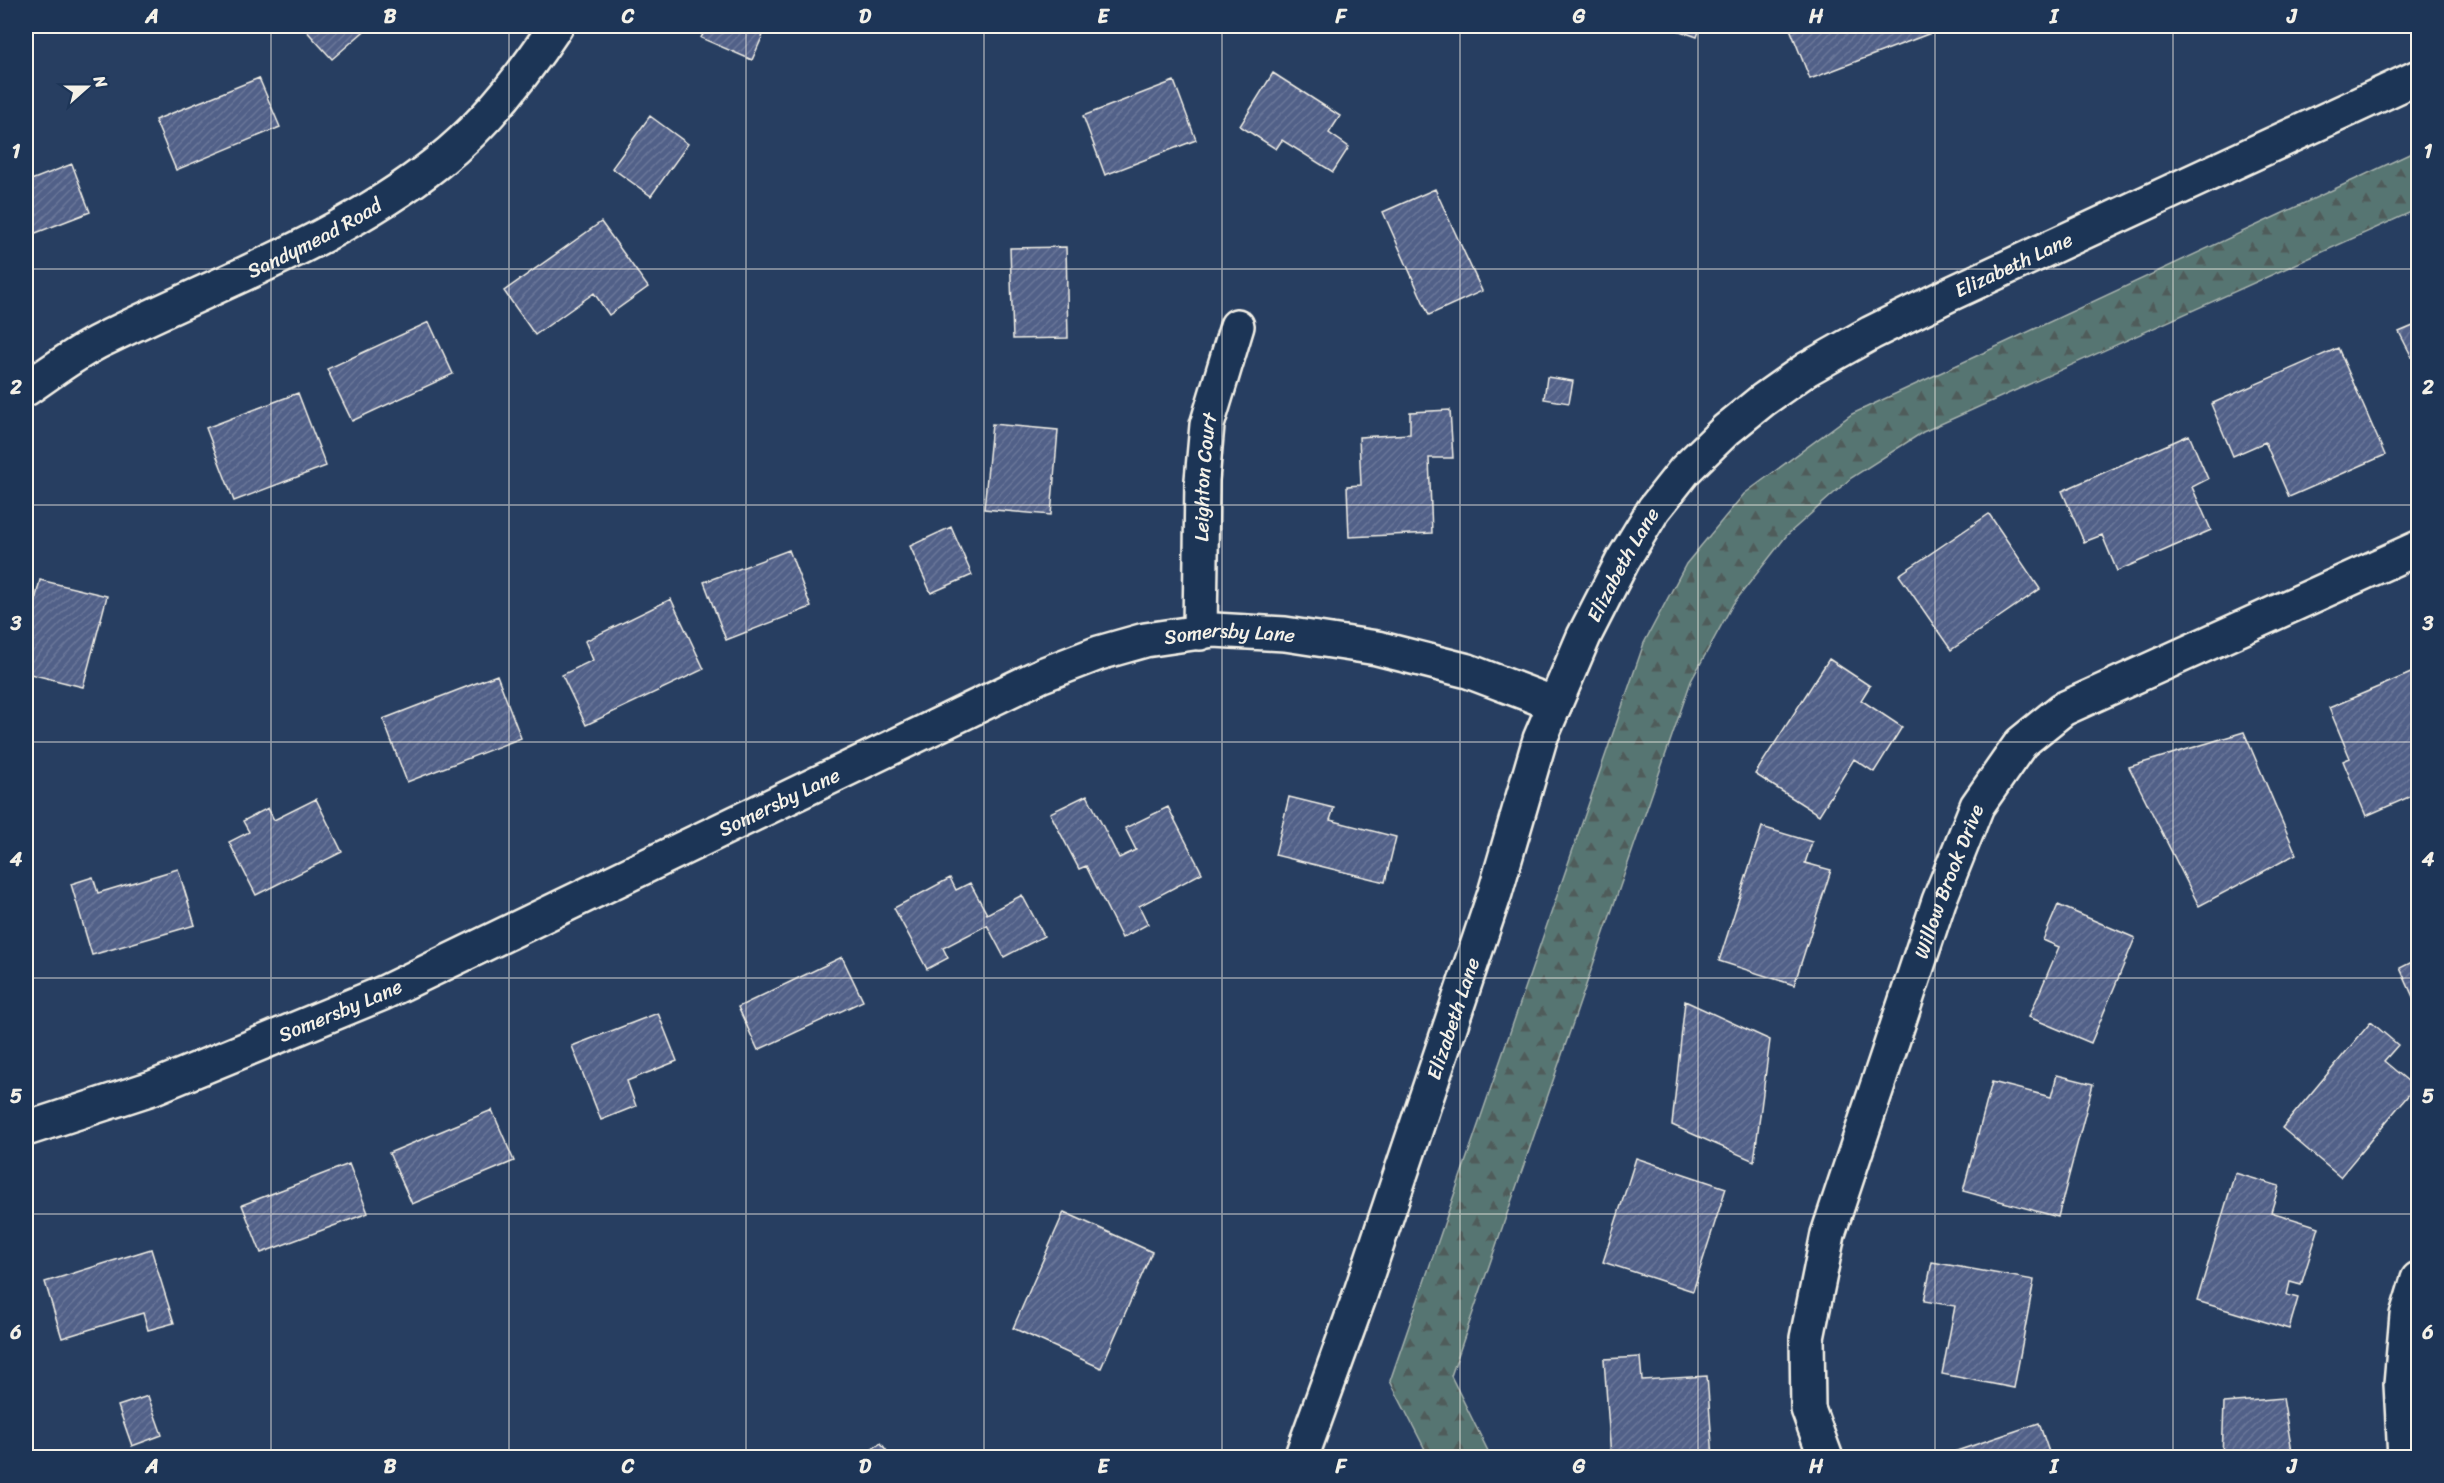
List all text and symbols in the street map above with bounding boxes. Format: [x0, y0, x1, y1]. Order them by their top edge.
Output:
text: A [144, 0, 159, 34]
text: B [384, 0, 397, 34]
text: C [621, 0, 635, 34]
text: D [859, 0, 872, 34]
text: E [1097, 0, 1110, 34]
text: F [1335, 0, 1348, 34]
text: G [1572, 0, 1586, 34]
text: H [1808, 0, 1824, 34]
text: I [2049, 0, 2060, 34]
text: J [2286, 0, 2298, 34]
north arrow [57, 57, 117, 117]
text: N [85, 70, 116, 93]
text: 1 [12, 134, 21, 169]
text: 1 [2424, 134, 2433, 169]
street label: Sandymead Road [241, 188, 390, 288]
street label: Elizabeth Lane [1949, 222, 2079, 308]
text: 2 [9, 370, 22, 405]
text: 2 [2421, 370, 2434, 405]
street label: Leighton Court [1184, 407, 1228, 542]
street label: Elizabeth Lane [1577, 501, 1669, 629]
text: 3 [10, 606, 22, 641]
text: 3 [2422, 606, 2434, 641]
street label: Somersby Lane [1162, 613, 1298, 655]
street label: Somersby Lane [712, 758, 846, 847]
street label: Willow Brook Drive [1904, 799, 1994, 963]
text: 4 [9, 842, 23, 877]
text: 4 [2421, 842, 2435, 877]
street label: Elizabeth Lane [1416, 953, 1490, 1085]
street label: Somersby Lane [273, 969, 409, 1052]
text: 5 [10, 1079, 22, 1114]
text: 5 [2422, 1079, 2434, 1114]
text: 6 [9, 1315, 22, 1350]
text: 6 [2421, 1315, 2434, 1350]
text: A [144, 1449, 159, 1483]
text: B [384, 1449, 397, 1483]
text: C [621, 1449, 635, 1483]
text: D [859, 1449, 872, 1483]
text: E [1097, 1449, 1110, 1483]
text: F [1335, 1449, 1348, 1483]
text: G [1572, 1449, 1586, 1483]
text: H [1808, 1449, 1824, 1483]
text: I [2049, 1449, 2060, 1483]
text: J [2286, 1449, 2298, 1483]

